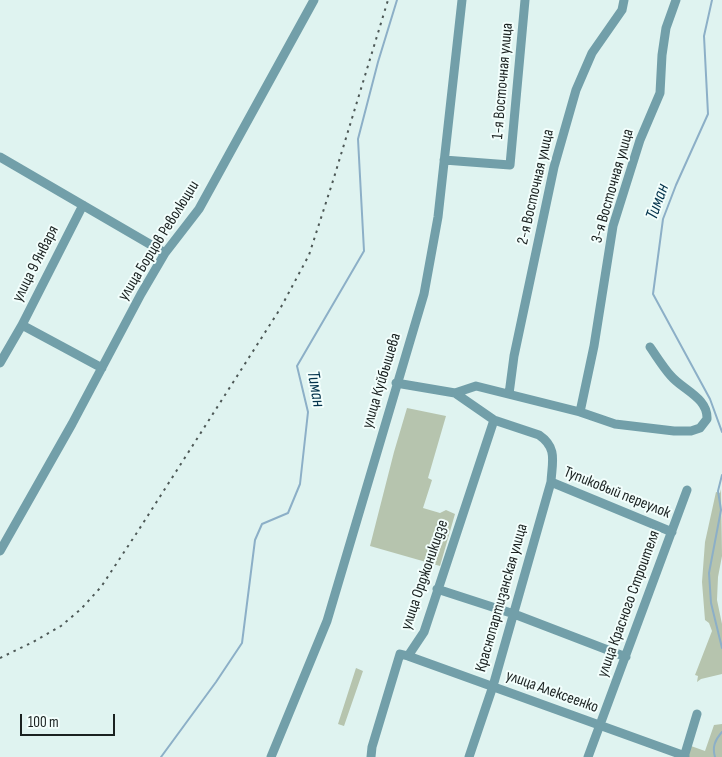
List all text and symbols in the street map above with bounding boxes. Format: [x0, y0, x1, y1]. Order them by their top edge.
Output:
street label: 1-я Восточная улица [488, 22, 518, 140]
street label: 3-я Восточная улица [588, 127, 638, 245]
street label: 2-я Восточная улица [513, 128, 559, 246]
street label: улица Борцов Революции [114, 177, 204, 305]
water label: Тиман [642, 181, 674, 223]
street label: улица 9 Января [9, 223, 63, 305]
street label: улица Куйбышева [358, 331, 406, 431]
water label: Тиман [301, 369, 329, 409]
street label: Тупиковый переулок [561, 463, 673, 523]
street label: улица Орджоникидзе [397, 517, 453, 633]
street label: Краснопартизанская улица [472, 522, 532, 674]
street label: улица Красного Строителя [593, 528, 665, 680]
street label: улица Алексеенко [503, 666, 601, 718]
scale bar [22, 704, 118, 736]
text: 100 m [28, 713, 59, 732]

